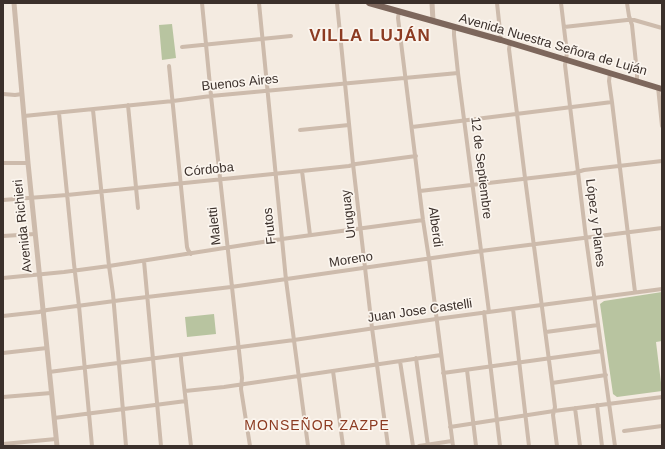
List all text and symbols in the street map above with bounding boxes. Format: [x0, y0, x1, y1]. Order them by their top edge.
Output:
street label: Avenida Nuestra Señora de Luján [457, 11, 649, 79]
district label: VILLA LUJÁN [309, 26, 431, 46]
street label: Buenos Aires [201, 71, 279, 95]
street label: 12 de Septiembre [467, 116, 495, 220]
street label: Córdoba [183, 160, 235, 180]
street label: López y Planes [582, 178, 608, 268]
street label: Avenida Richieri [10, 179, 36, 273]
street label: Uruguay [338, 189, 360, 239]
street label: Maletti [205, 206, 225, 246]
street label: Alberdi [424, 206, 446, 248]
street label: Frutos [260, 207, 280, 245]
street label: Moreno [328, 249, 374, 271]
street label: Juan Jose Castelli [367, 296, 473, 326]
district label: MONSEÑOR ZAZPE [244, 418, 390, 434]

